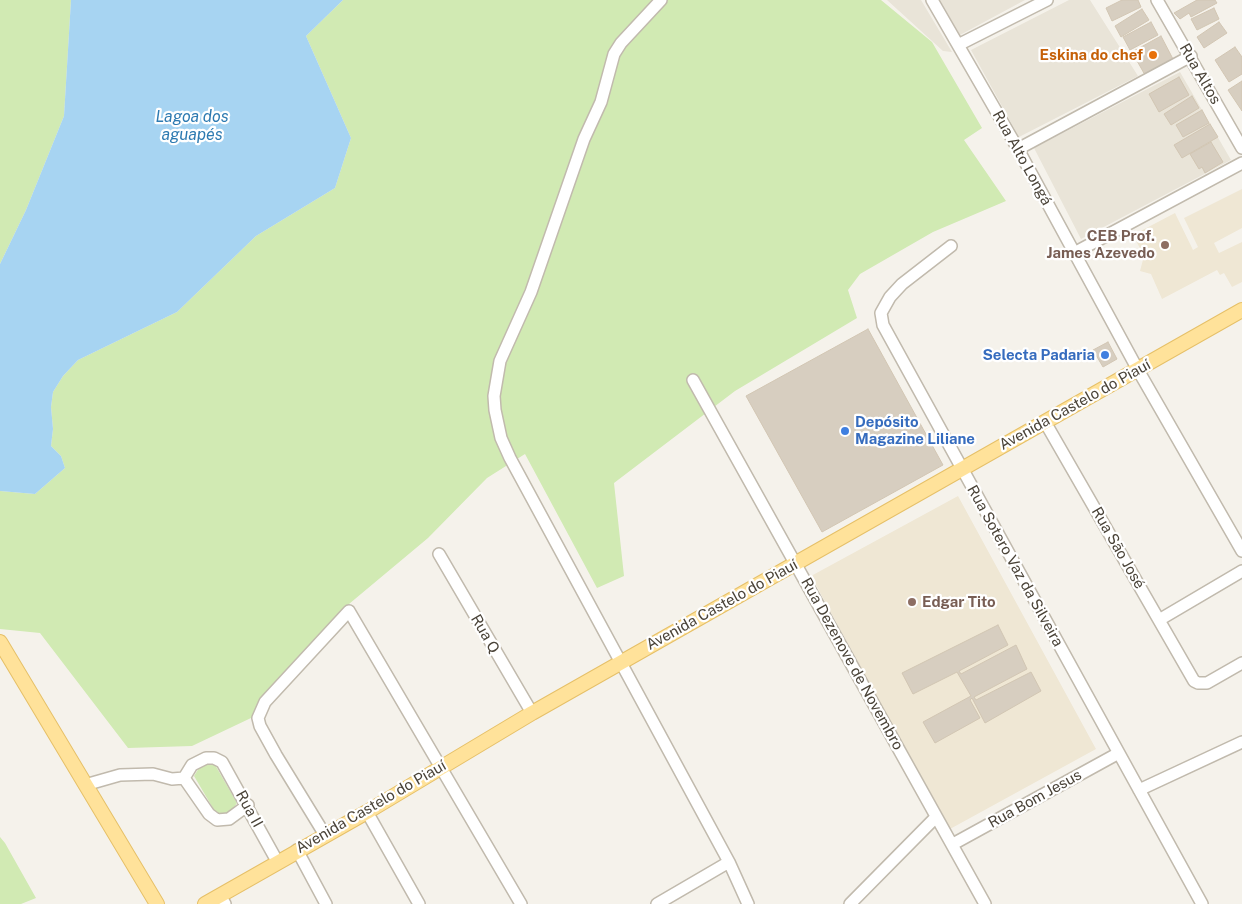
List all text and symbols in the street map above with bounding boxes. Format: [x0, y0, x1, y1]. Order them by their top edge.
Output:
street label: Rua Altos [1175, 41, 1225, 107]
place label: Eskina do chef [1040, 46, 1143, 64]
marker: Eskina do chef [1147, 49, 1159, 61]
water label: Lagoa dos aguapés [155, 107, 229, 145]
street label: Rua Alto Longá [988, 107, 1056, 209]
place label: CEB Prof. James Azevedo [1046, 227, 1155, 262]
marker: CEB Prof. James Azevedo [1159, 239, 1171, 251]
place label: Selecta Padaria [982, 346, 1095, 364]
marker: Selecta Padaria [1099, 349, 1111, 361]
street label: Avenida Castelo do Piauí [996, 356, 1154, 454]
place label: Depósito Magazine Liliane [855, 413, 975, 448]
marker: Depósito Magazine Liliane [839, 425, 851, 437]
street label: Rua Sotero Vaz da Silveira [963, 482, 1067, 650]
street label: Rua São José [1087, 504, 1149, 592]
street label: Avenida Castelo do Piauí [643, 556, 801, 654]
street label: Rua Dezenove de Novembro [797, 575, 907, 753]
place label: Edgar Tito [922, 593, 996, 611]
marker: Edgar Tito [906, 596, 918, 608]
street label: Rua Q [467, 611, 503, 657]
street label: Avenida Castelo do Piauí [293, 757, 449, 857]
street label: Rua Bom Jesus [985, 766, 1085, 832]
street label: Rua II [232, 788, 266, 830]

